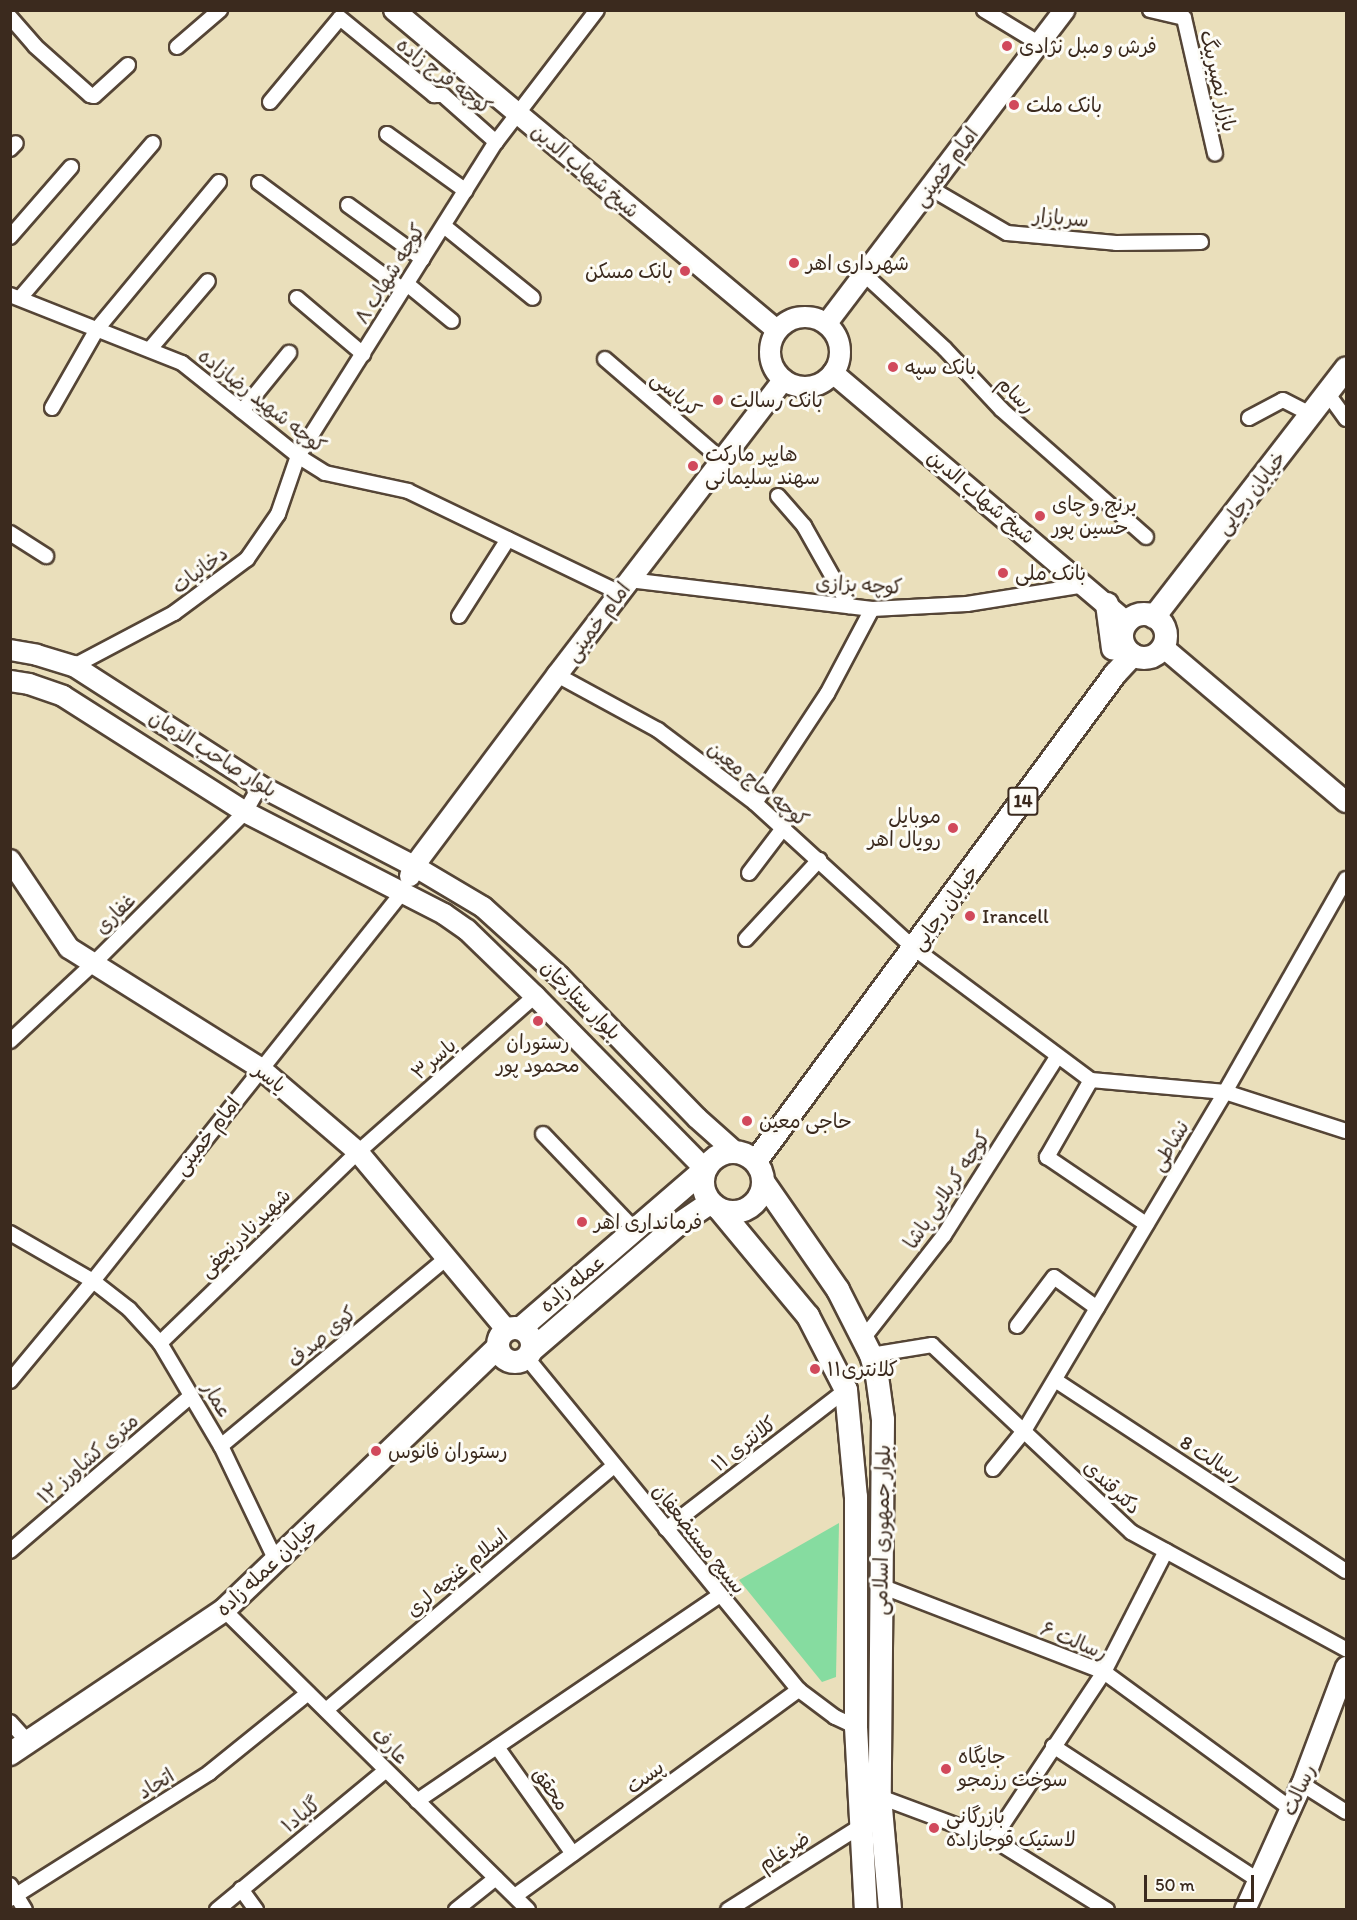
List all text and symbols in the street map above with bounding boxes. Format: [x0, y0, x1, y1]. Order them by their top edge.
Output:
street label: بازار نصیربیگ [1195, 28, 1241, 134]
street label: کوچه فرج زاده [392, 32, 496, 120]
place label: فرش و مبل نژادی [1019, 34, 1157, 58]
marker: فرش و مبل نژادی [1000, 39, 1014, 53]
place label: بانک ملت [1026, 93, 1102, 117]
marker: بانک ملت [1007, 98, 1021, 112]
street label: شیخ شهاب الدین [526, 119, 644, 223]
street label: امام خمینی [908, 123, 984, 211]
street label: سربازار [1032, 204, 1090, 232]
street label: کوچه شهاب ۸ [350, 219, 430, 329]
place label: شهرداری اهر [806, 251, 909, 275]
marker: شهرداری اهر [787, 256, 801, 270]
place label: بانک مسکن [585, 259, 673, 283]
marker: بانک مسکن [678, 264, 692, 278]
street label: کوچه شهید رضازاده [193, 344, 331, 458]
place label: بانک سپه [905, 355, 976, 379]
marker: بانک سپه [886, 360, 900, 374]
street label: کرباسی [646, 366, 706, 422]
street label: رسام [992, 371, 1040, 419]
place label: بانک رسالت [730, 388, 823, 412]
marker: بانک رسالت [711, 393, 725, 407]
place label: هایپر مارکت سهند سلیمانی [705, 442, 820, 489]
street label: شیخ شهاب الدین [922, 445, 1040, 549]
street label: خیابان رجایی [1211, 447, 1291, 539]
marker: هایپر مارکت سهند سلیمانی [686, 459, 700, 473]
place label: برنج و چای حسین پور [1052, 492, 1137, 539]
marker: برنج و چای حسین پور [1033, 509, 1047, 523]
street label: دخانیات [167, 541, 233, 599]
place label: بانک ملی [1015, 561, 1086, 585]
marker: بانک ملی [996, 566, 1010, 580]
street label: کوچه بزازی [815, 571, 903, 599]
street label: امام خمینی [560, 578, 636, 666]
street label: بلوار صاحب الزمان [145, 705, 281, 803]
street label: کوچه حاج معین [703, 736, 813, 832]
road number: 14 [1006, 786, 1040, 816]
place label: موبایل رویال اهر [868, 804, 941, 851]
marker: موبایل رویال اهر [946, 821, 960, 835]
street label: خیابان رجایی [906, 861, 984, 955]
street label: غفاری [90, 889, 140, 939]
place label: Irancell [982, 904, 1049, 928]
marker: Irancell [963, 909, 977, 923]
street label: بلوار ستارخان [536, 955, 626, 1045]
marker: رستوران محمود پور [531, 1014, 545, 1028]
place label: رستوران محمود پور [496, 1030, 580, 1077]
street label: یاسر۳ [407, 1033, 461, 1085]
street label: یاسر [249, 1058, 291, 1098]
street label: امام خمینی [169, 1092, 245, 1180]
place label: حاجی معین [759, 1109, 852, 1133]
marker: حاجی معین [740, 1114, 754, 1128]
street label: نشاطی [1146, 1116, 1194, 1176]
street label: کوچه کربلایی پاشا [899, 1126, 995, 1254]
street label: شهیدنادرنجفی [194, 1184, 296, 1282]
place label: فرمانداری اهر [594, 1210, 702, 1234]
marker: فرمانداری اهر [575, 1215, 589, 1229]
street label: عمله زاده [535, 1250, 609, 1318]
street label: کوی صدف [283, 1301, 361, 1373]
place label: کلانتری۱۱ [827, 1357, 898, 1381]
marker: کلانتری۱۱ [808, 1362, 822, 1376]
street label: عمار [197, 1377, 237, 1423]
street label: ۱۲ متری کشاورز [33, 1409, 143, 1509]
street label: کلانتری ۱۱ [707, 1411, 781, 1477]
street label: رسالت 8 [1175, 1430, 1247, 1488]
place label: رستوران فانوس [388, 1439, 508, 1463]
marker: رستوران فانوس [369, 1444, 383, 1458]
street label: بلوار جمهوری اسلامی [869, 1444, 895, 1616]
street label: دکترقندی [1079, 1455, 1145, 1519]
street label: بسیج مستضعفان [647, 1479, 751, 1599]
street label: خیابان عمله زاده [211, 1515, 323, 1621]
street label: اسلام غنچه لری [401, 1524, 513, 1622]
street label: رسالت ۶ [1037, 1617, 1111, 1665]
street label: عارف [367, 1723, 413, 1769]
place label: جایگاه سوخت رزمجو [958, 1745, 1068, 1792]
street label: پست [621, 1755, 669, 1799]
street label: رسالت [1277, 1761, 1321, 1819]
marker: جایگاه سوخت رزمجو [939, 1762, 953, 1776]
street label: محقق [528, 1763, 574, 1815]
street label: اتحاد [133, 1764, 179, 1804]
street label: گلباد۱ [277, 1792, 325, 1838]
place label: بازرگانی لاستیک قوجازاده [946, 1804, 1076, 1851]
marker: بازرگانی لاستیک قوجازاده [927, 1821, 941, 1835]
street label: ضرغام [754, 1826, 814, 1876]
scale bar [1147, 1863, 1256, 1901]
text: 50 m [1155, 1874, 1195, 1896]

